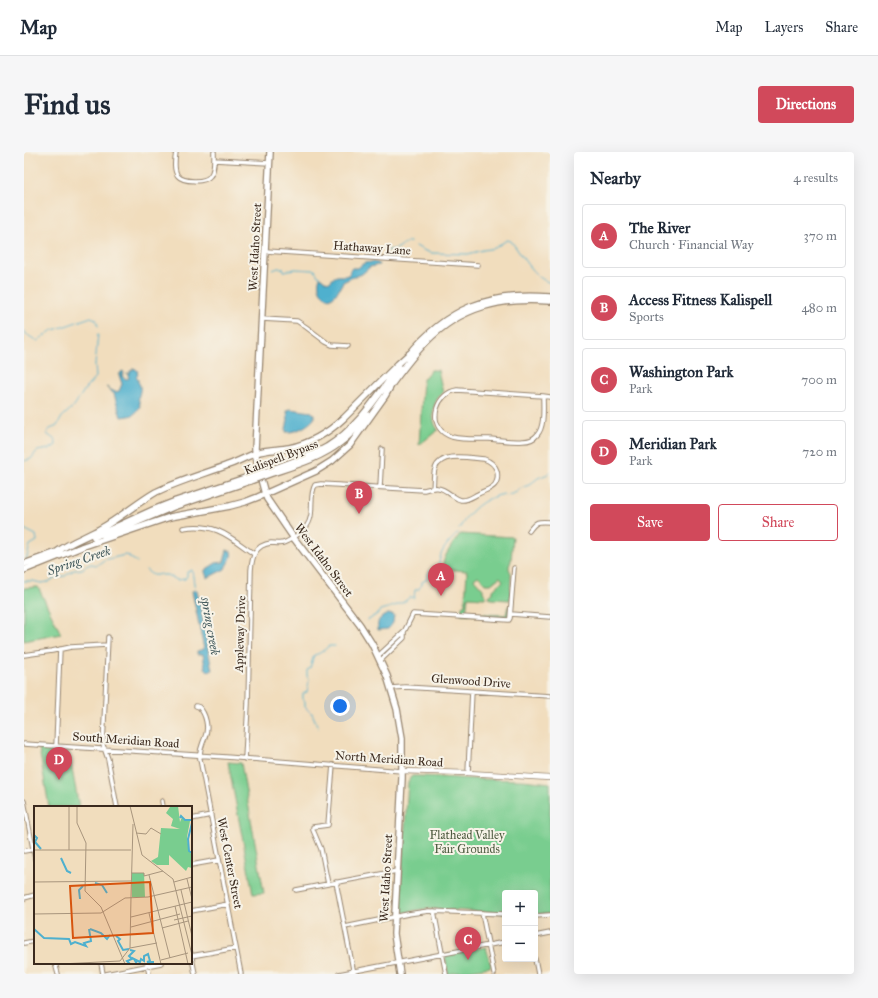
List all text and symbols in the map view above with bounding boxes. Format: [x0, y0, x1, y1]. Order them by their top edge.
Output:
text: Map [20, 16, 57, 39]
text: Map [715, 19, 743, 36]
text: Layers [765, 19, 803, 36]
text: Share [825, 19, 858, 36]
button: Directions [758, 86, 854, 123]
text: Find us [24, 87, 110, 122]
text: Nearby [590, 168, 641, 189]
text: 4 results [793, 170, 838, 186]
street label: West Idaho Street [246, 202, 264, 291]
text: The River [629, 219, 690, 237]
text: A [600, 228, 608, 244]
text: 370 m [804, 228, 837, 244]
text: Church · Financial Way [629, 237, 754, 253]
street label: Hathaway Lane [333, 238, 411, 258]
text: Access Fitness Kalispell [629, 291, 772, 309]
text: B [600, 300, 608, 316]
text: 480 m [802, 300, 837, 316]
text: Sports [629, 309, 664, 325]
text: Washington Park [629, 363, 733, 381]
text: C [600, 372, 608, 388]
text: 700 m [801, 372, 837, 388]
text: Park [629, 381, 653, 397]
text: Meridian Park [629, 435, 717, 453]
street label: Kalispell Bypass [242, 437, 320, 477]
text: D [599, 444, 609, 460]
text: 720 m [802, 444, 837, 460]
text: Park [629, 453, 653, 469]
pin: B [346, 481, 372, 514]
button: Save [590, 504, 710, 541]
button: Share [718, 504, 838, 541]
street label: West Idaho Street [292, 521, 357, 600]
water label: Spring Creek [44, 543, 113, 580]
pin: A [428, 563, 454, 596]
water label: spring creek [197, 595, 223, 657]
street label: Appleway Drive [232, 595, 248, 674]
street label: Glenwood Drive [431, 671, 511, 691]
your location [330, 696, 350, 716]
street label: South Meridian Road [72, 729, 180, 751]
pin: D [46, 747, 72, 780]
street label: North Meridian Road [335, 748, 443, 770]
inset map [34, 806, 192, 964]
street label: West Center Street [214, 816, 246, 911]
park label: Flathead Valley Fair Grounds [429, 828, 505, 856]
street label: West Idaho Street [377, 833, 395, 922]
map controls [502, 890, 538, 962]
button: + [502, 890, 538, 926]
button: − [502, 926, 538, 962]
pin: C [455, 927, 481, 960]

